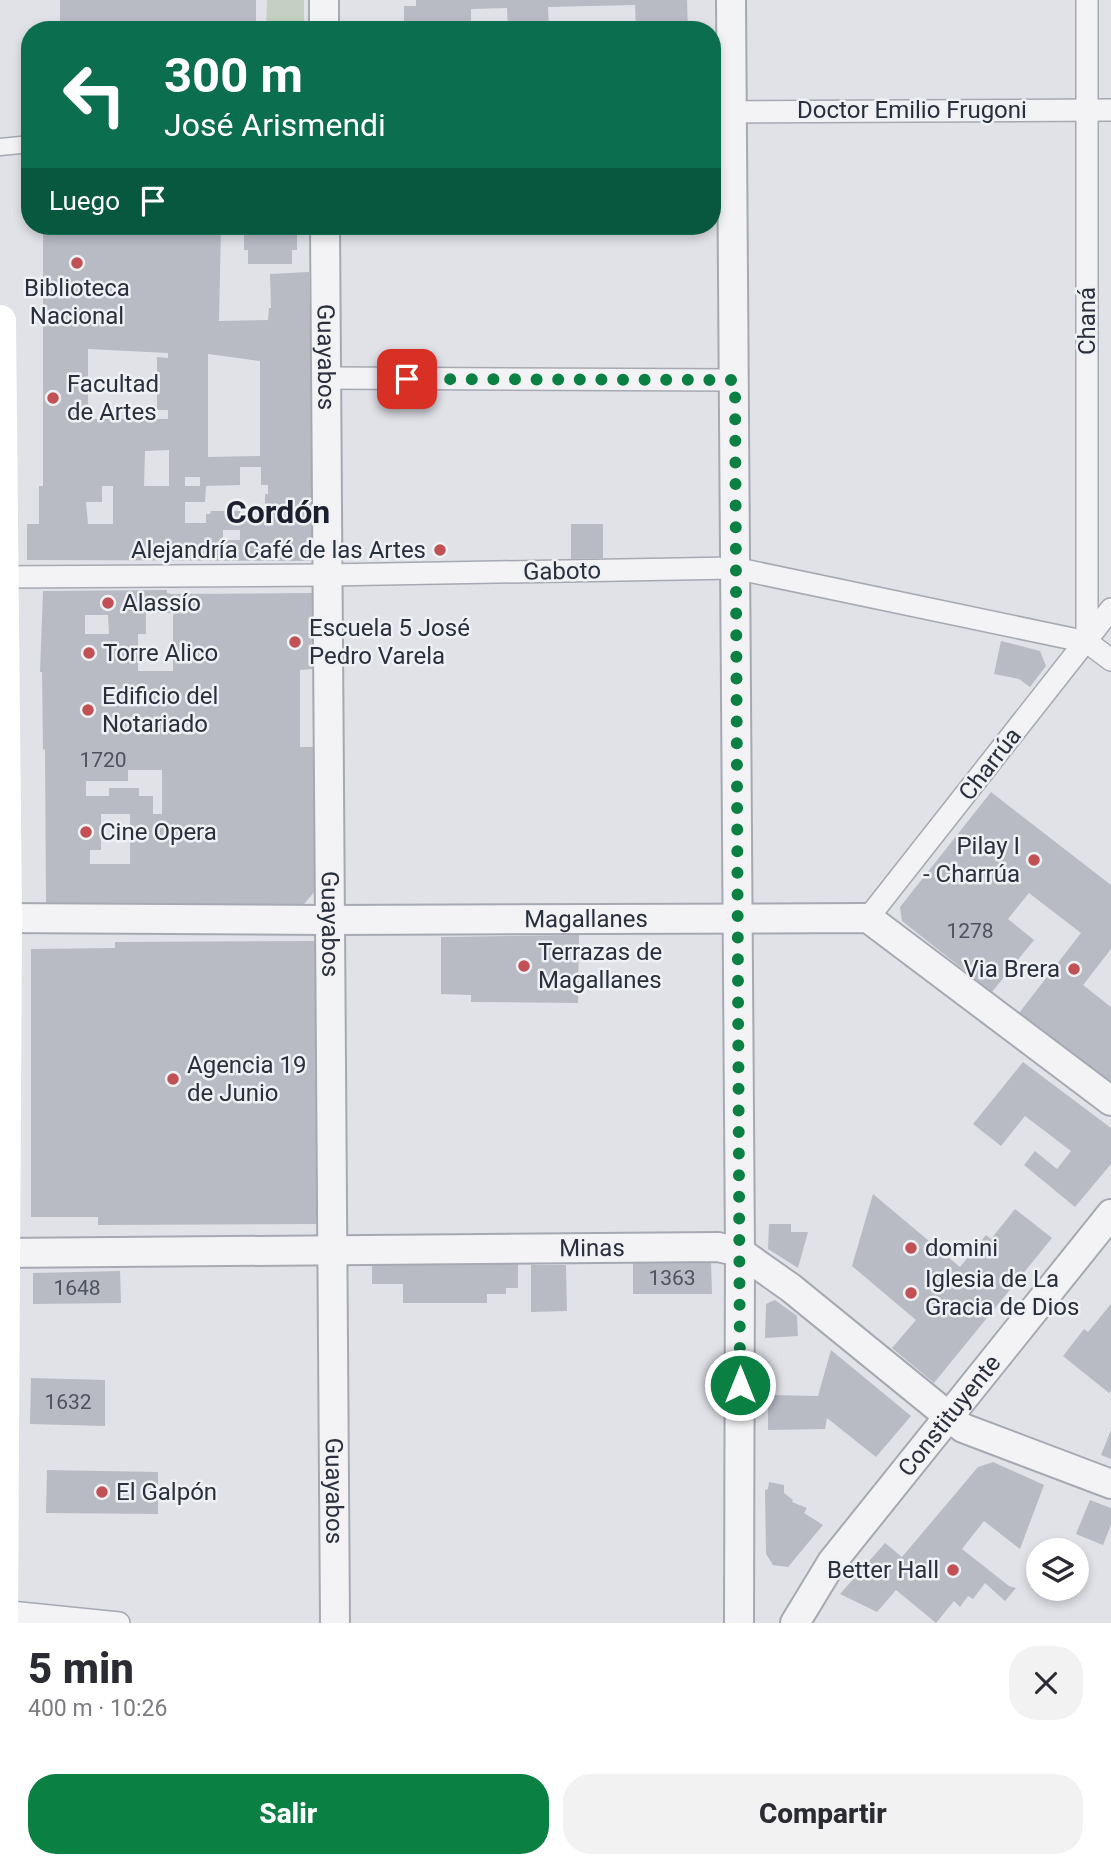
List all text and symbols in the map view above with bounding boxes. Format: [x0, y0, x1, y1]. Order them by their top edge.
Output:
text: 300 m [164, 47, 303, 104]
icon: left [49, 49, 140, 140]
street label: Doctor Emilio Frugoni [797, 96, 1027, 124]
text: José Arismendi [164, 106, 386, 144]
icon: arrive [134, 182, 172, 220]
text: Luego [49, 186, 120, 216]
marker: Biblioteca Nacional [69, 255, 85, 271]
place label: Biblioteca Nacional [24, 274, 130, 330]
street label: Chaná [1073, 287, 1101, 355]
street label: Guayabos [312, 304, 340, 410]
pin [377, 349, 437, 409]
icon: arrive [388, 360, 426, 398]
place label: Facultad de Artes [67, 370, 159, 426]
marker: Facultad de Artes [45, 390, 61, 406]
district label: Cordón [226, 493, 330, 531]
place label: Alejandría Café de las Artes [131, 536, 426, 564]
marker: Alejandría Café de las Artes [432, 542, 448, 558]
street label: Gaboto [523, 556, 601, 586]
place label: Alassío [122, 589, 201, 617]
marker: Alassío [100, 595, 116, 611]
place label: Escuela 5 José Pedro Varela [309, 614, 470, 670]
marker: Escuela 5 José Pedro Varela [287, 634, 303, 650]
place label: Torre Alico [103, 639, 218, 667]
marker: Torre Alico [81, 645, 97, 661]
place label: Edificio del Notariado [102, 682, 218, 738]
marker: Edificio del Notariado [80, 702, 96, 718]
street label: Charrúa [953, 722, 1027, 806]
house number: 1720 [79, 748, 127, 772]
place label: Cine Opera [100, 818, 217, 846]
marker: Cine Opera [78, 824, 94, 840]
place label: Pilay I - Charrúa [923, 832, 1020, 888]
marker: Pilay I - Charrúa [1026, 852, 1042, 868]
street label: Guayabos [316, 871, 344, 977]
street label: Magallanes [524, 905, 648, 933]
house number: 1278 [946, 919, 994, 943]
place label: Terrazas de Magallanes [538, 938, 662, 994]
place label: Via Brera [964, 955, 1060, 983]
marker: Terrazas de Magallanes [516, 958, 532, 974]
marker: Via Brera [1066, 961, 1082, 977]
place label: Agencia 19 de Junio [187, 1051, 307, 1107]
marker: Agencia 19 de Junio [165, 1071, 181, 1087]
street label: Minas [559, 1234, 625, 1262]
place label: domini [925, 1234, 998, 1262]
marker: domini [903, 1240, 919, 1256]
place label: Iglesia de La Gracia de Dios [925, 1265, 1079, 1321]
house number: 1363 [648, 1266, 696, 1290]
house number: 1648 [53, 1276, 101, 1300]
marker: Iglesia de La Gracia de Dios [903, 1285, 919, 1301]
position arrow [703, 1348, 777, 1422]
street label: Constituyente [892, 1349, 1006, 1482]
house number: 1632 [44, 1390, 92, 1414]
street label: Guayabos [320, 1438, 348, 1544]
place label: El Galpón [116, 1478, 217, 1506]
marker: El Galpón [94, 1484, 110, 1500]
map controls [1026, 1538, 1089, 1601]
button: layers [1026, 1538, 1089, 1601]
place label: Better Hall [827, 1556, 939, 1584]
marker: Better Hall [945, 1562, 961, 1578]
text: 5 min [28, 1644, 134, 1693]
button: close [1009, 1646, 1083, 1720]
text: 400 m · 10:26 [28, 1695, 167, 1722]
button: Salir [28, 1774, 549, 1854]
button: Compartir [563, 1774, 1083, 1854]

